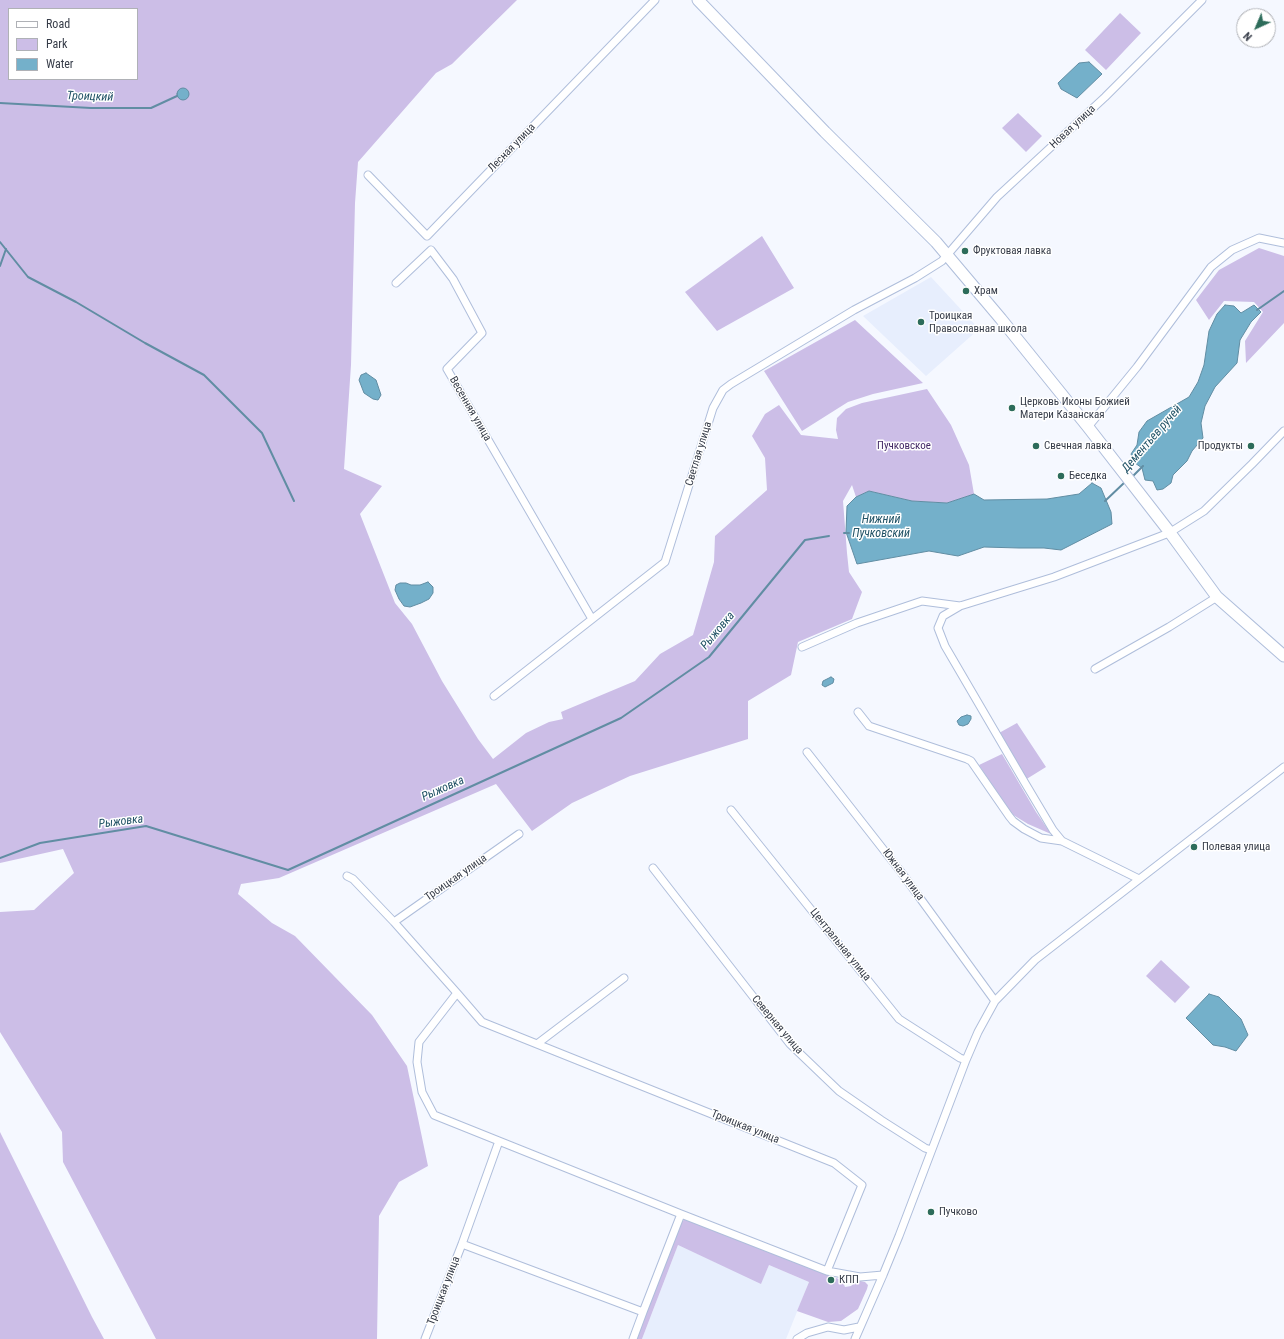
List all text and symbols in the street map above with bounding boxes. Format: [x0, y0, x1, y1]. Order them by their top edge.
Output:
legend [8, 8, 138, 80]
north arrow [1236, 8, 1276, 48]
text: Road [46, 17, 70, 31]
text: N [1241, 29, 1255, 43]
text: Park [46, 37, 67, 51]
text: Water [46, 57, 74, 71]
water label: Троицкий [67, 89, 113, 105]
street label: Новая улица [1047, 103, 1099, 151]
street label: Лесная улица [486, 121, 538, 175]
place label: Фруктовая лавка [973, 244, 1051, 258]
marker: Фруктовая лавка [960, 246, 970, 256]
place label: Храм [974, 284, 998, 298]
marker: Храм [961, 286, 971, 296]
place label: Троицкая Православная школа [929, 309, 1027, 335]
marker: Троицкая Православная школа [916, 317, 926, 327]
street label: Весенняя улица [446, 374, 494, 444]
place label: Церковь Иконы Божией Матери Казанская [1020, 395, 1130, 421]
marker: Церковь Иконы Божией Матери Казанская [1007, 403, 1017, 413]
water label: Дементьев ручей [1119, 403, 1185, 475]
street label: Светлая улица [683, 420, 715, 488]
park label: Пучковское [877, 439, 931, 453]
place label: Свечная лавка [1044, 439, 1112, 453]
place label: Продукты [1198, 439, 1243, 453]
marker: Свечная лавка [1031, 441, 1041, 451]
marker: Продукты [1246, 441, 1256, 451]
place label: Беседка [1069, 469, 1107, 483]
marker: Беседка [1056, 471, 1066, 481]
water label: Нижний Пучковский [852, 513, 910, 541]
water label: Рыжовка [698, 609, 738, 653]
water label: Рыжовка [420, 773, 466, 805]
water label: Рыжовка [98, 812, 144, 832]
place label: Полевая улица [1202, 840, 1270, 854]
marker: Полевая улица [1189, 842, 1199, 852]
street label: Южная улица [879, 847, 927, 903]
street label: Троицкая улица [423, 852, 489, 904]
street label: Центральная улица [807, 906, 873, 984]
street label: Северная улица [749, 993, 805, 1057]
street label: Троицкая улица [709, 1107, 781, 1147]
place label: Пучково [939, 1205, 977, 1219]
marker: Пучково [926, 1207, 936, 1217]
street label: Троицкая улица [425, 1255, 463, 1327]
place label: КПП [839, 1273, 859, 1287]
marker: КПП [826, 1275, 836, 1285]

